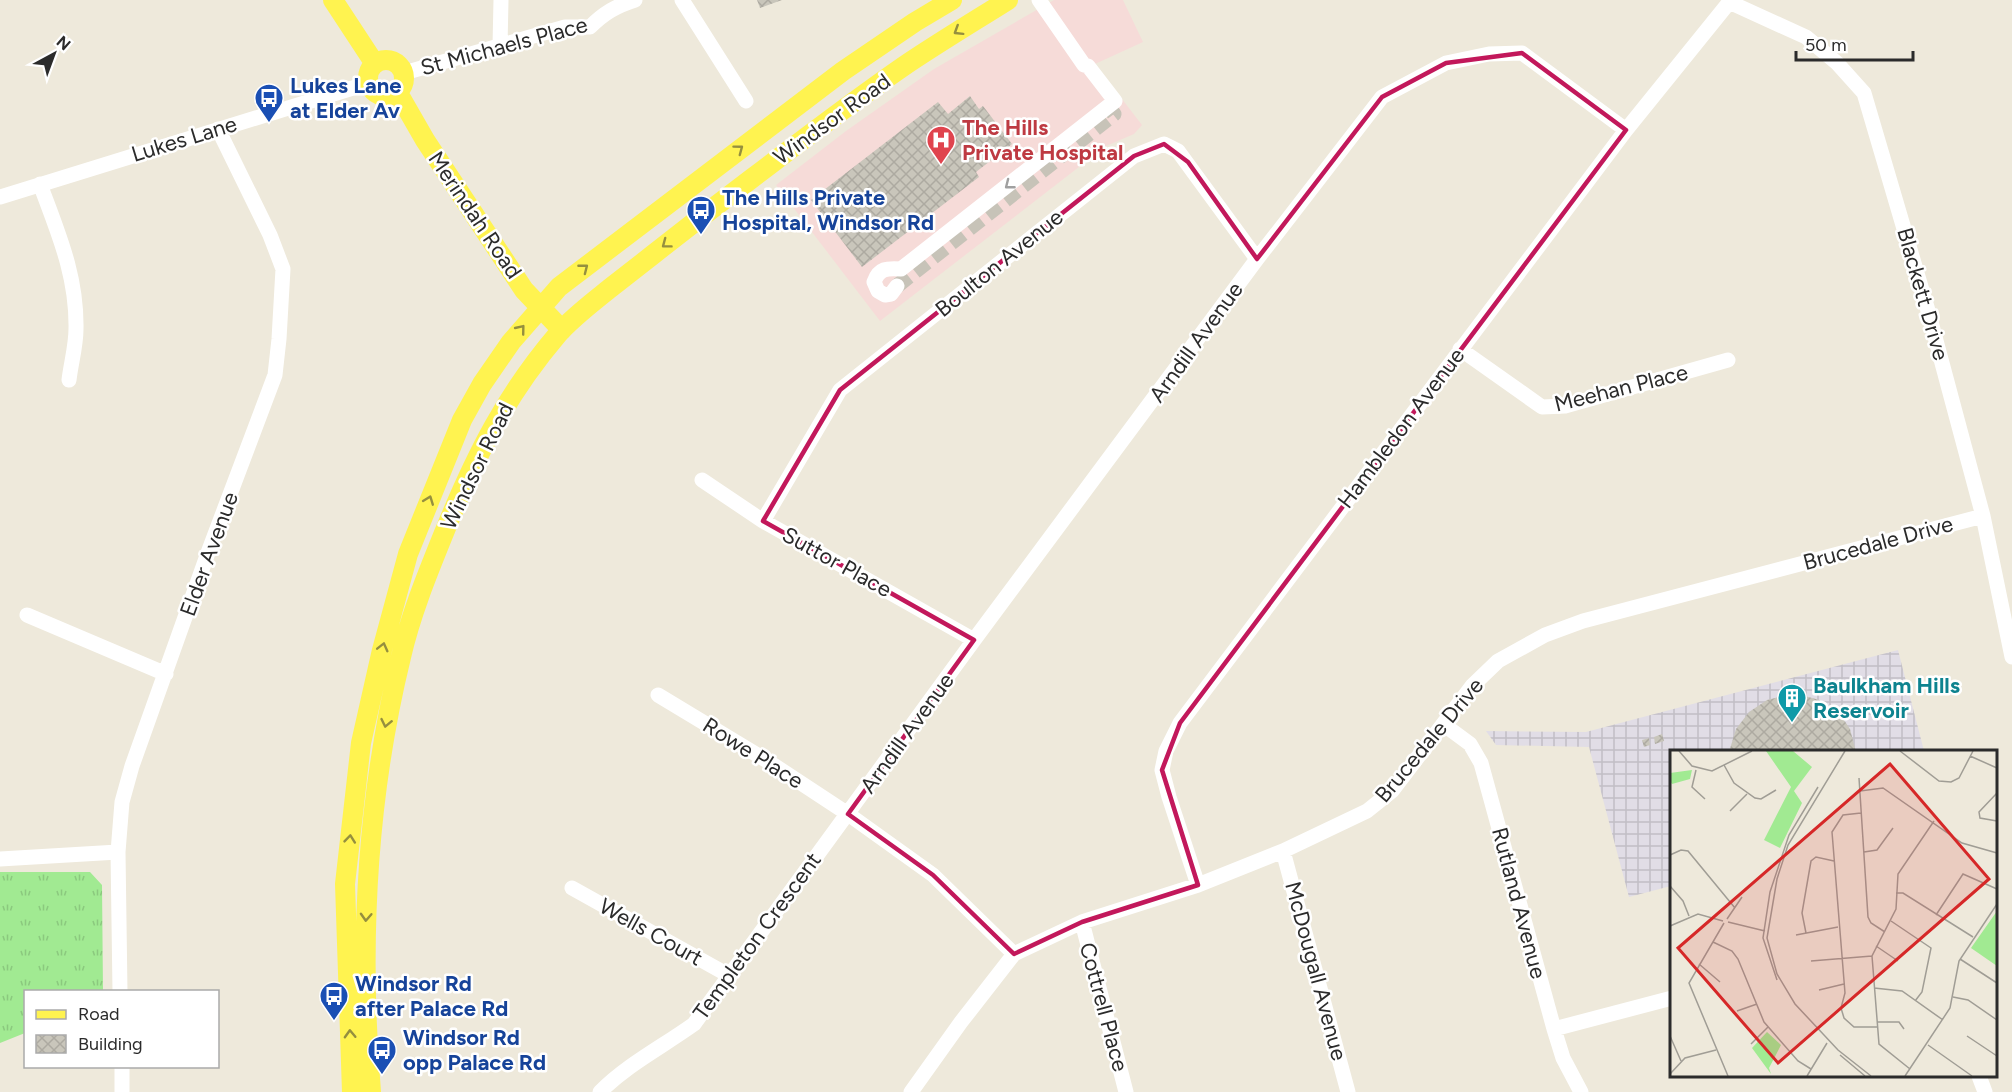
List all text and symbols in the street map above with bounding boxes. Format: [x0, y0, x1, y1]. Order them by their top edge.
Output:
street label: St Michaels Place [418, 11, 590, 81]
one-way arrow [954, 23, 964, 35]
north arrow [24, 24, 84, 84]
scale bar [1796, 24, 1913, 62]
text: N [53, 32, 74, 54]
text: 50 m [1805, 34, 1847, 56]
street label: Windsor Road [768, 68, 896, 170]
place label: Lukes Lane at Elder Av [290, 72, 401, 124]
bus stop icon: Lukes Lane at Elder Av [253, 82, 285, 124]
street label: Lukes Lane [128, 110, 240, 168]
place label: The Hills Private Hospital [962, 114, 1123, 166]
hospital icon: The Hills Private Hospital [925, 124, 957, 166]
street label: Merindah Road [422, 146, 528, 284]
one-way arrow [732, 146, 743, 157]
one-way arrow [1004, 177, 1015, 188]
place label: The Hills Private Hospital, Windsor Rd [722, 184, 934, 236]
bus stop icon: The Hills Private Hospital, Windsor Rd [685, 194, 717, 236]
street label: Boulton Avenue [930, 203, 1068, 323]
street label: Blackett Drive [1891, 225, 1955, 363]
one-way arrow [662, 236, 673, 247]
one-way arrow [577, 264, 588, 275]
street label: Arndill Avenue [1143, 277, 1249, 407]
one-way arrow [513, 325, 524, 336]
street label: Hambledon Avenue [1332, 342, 1470, 514]
street label: Meehan Place [1551, 358, 1691, 418]
street label: Windsor Road [435, 398, 519, 534]
street label: Elder Avenue [174, 488, 244, 620]
one-way arrow [422, 495, 434, 506]
street label: Brucedale Drive [1800, 510, 1956, 576]
street label: Suttor Place [778, 521, 896, 603]
one-way arrow [376, 642, 389, 652]
street label: Arndill Avenue [854, 668, 960, 798]
street label: Brucedale Drive [1369, 672, 1489, 808]
place label: Baulkham Hills Reservoir [1813, 672, 1960, 724]
building icon: Baulkham Hills Reservoir [1776, 682, 1808, 724]
street label: Rowe Place [698, 712, 808, 794]
one-way arrow [381, 718, 394, 728]
inset map [1670, 750, 1997, 1077]
street label: Rutland Avenue [1486, 824, 1552, 982]
one-way arrow [344, 834, 356, 843]
street label: Templeton Crescent [687, 847, 827, 1025]
street label: McDougall Avenue [1279, 878, 1353, 1064]
street label: Wells Court [594, 892, 708, 972]
one-way arrow [360, 912, 373, 921]
street label: Cottrell Place [1074, 939, 1134, 1075]
place label: Windsor Rd after Palace Rd [355, 970, 508, 1022]
bus stop icon: Windsor Rd after Palace Rd [318, 980, 350, 1022]
legend [24, 990, 219, 1068]
text: Road [78, 1003, 119, 1025]
place label: Windsor Rd opp Palace Rd [403, 1024, 546, 1076]
one-way arrow [344, 1029, 356, 1038]
text: Building [78, 1033, 143, 1055]
bus stop icon: Windsor Rd opp Palace Rd [366, 1034, 398, 1076]

